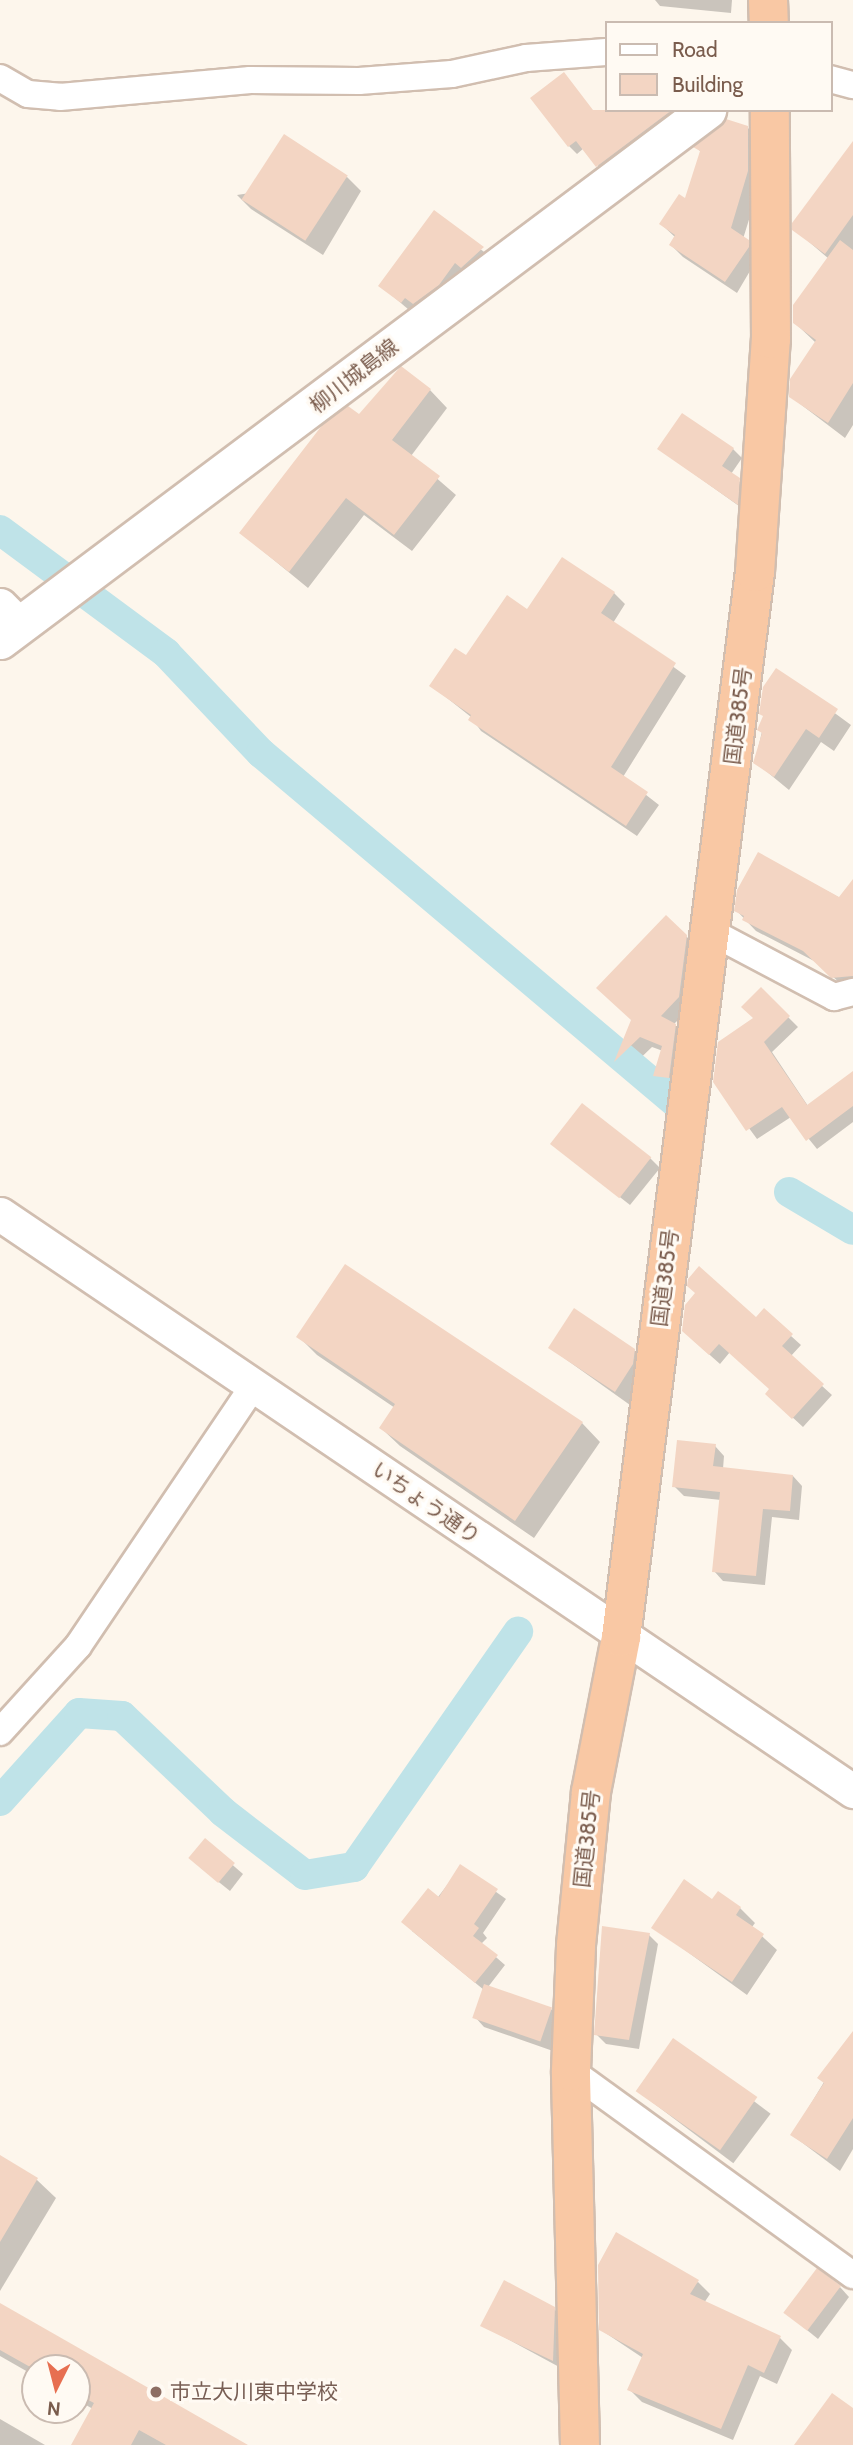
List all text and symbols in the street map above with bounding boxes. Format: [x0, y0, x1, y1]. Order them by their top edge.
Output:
legend [604, 21, 832, 112]
text: Road [672, 37, 718, 62]
text: Building [672, 72, 743, 97]
street label: 柳川城島線 [305, 334, 403, 418]
street label: 国道385号 [719, 666, 757, 766]
street label: 国道385号 [646, 1228, 684, 1328]
street label: いちょう通り [367, 1457, 485, 1549]
street label: 国道385号 [569, 1789, 605, 1889]
north arrow [21, 2354, 91, 2424]
place label: 市立大川東中学校 [170, 2379, 338, 2405]
marker: 市立大川東中学校 [148, 2384, 164, 2400]
text: N [46, 2396, 62, 2421]

